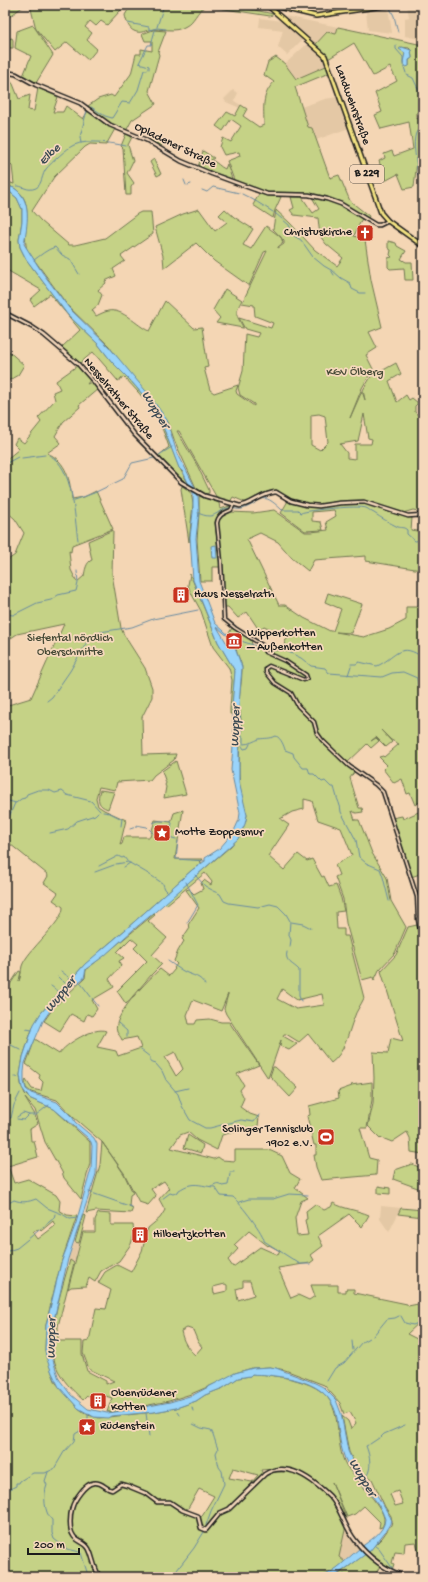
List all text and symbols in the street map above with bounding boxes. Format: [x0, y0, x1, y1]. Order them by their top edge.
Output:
street label: Landwehrstraße [331, 63, 373, 147]
street label: Opladener Straße [132, 120, 219, 172]
water label: Elbe [36, 140, 65, 169]
road number: B 229 [350, 165, 384, 183]
church icon: Christuskirche [355, 223, 375, 243]
place label: Christuskirche [284, 226, 353, 240]
street label: Nesselrather Straße [80, 355, 157, 443]
park label: KGV Ölberg [326, 366, 384, 380]
water label: Wupper [138, 389, 174, 434]
building icon: Haus Nesselrath [171, 585, 191, 605]
place label: Haus Nesselrath [194, 588, 275, 602]
place label: Wipperkotten – Außenkotten [246, 627, 323, 655]
museum icon: Wipperkotten – Außenkotten [224, 631, 244, 651]
park label: Siefental nördlich Oberschmitte [27, 632, 114, 660]
water label: Wupper [228, 703, 244, 747]
place icon: Motte Zoppesmur [152, 823, 172, 843]
place label: Motte Zoppesmur [175, 826, 265, 840]
water label: Wupper [42, 972, 81, 1016]
place label: Solinger Tennisclub 1902 e.V. [222, 1123, 314, 1151]
sports icon: Solinger Tennisclub 1902 e.V. [316, 1127, 336, 1147]
building icon: Hilbertzkotten [130, 1225, 150, 1245]
place label: Hilbertzkotten [153, 1228, 226, 1242]
water label: Wupper [44, 1315, 60, 1359]
place label: Obenrüdener Kotten [111, 1387, 177, 1415]
building icon: Obenrüdener Kotten [88, 1391, 108, 1411]
place icon: Rüdenstein [77, 1417, 97, 1437]
place label: Rüdenstein [100, 1420, 155, 1434]
water label: Wupper [345, 1456, 380, 1502]
scale bar [28, 1530, 79, 1556]
text: 200 m [34, 1539, 65, 1553]

